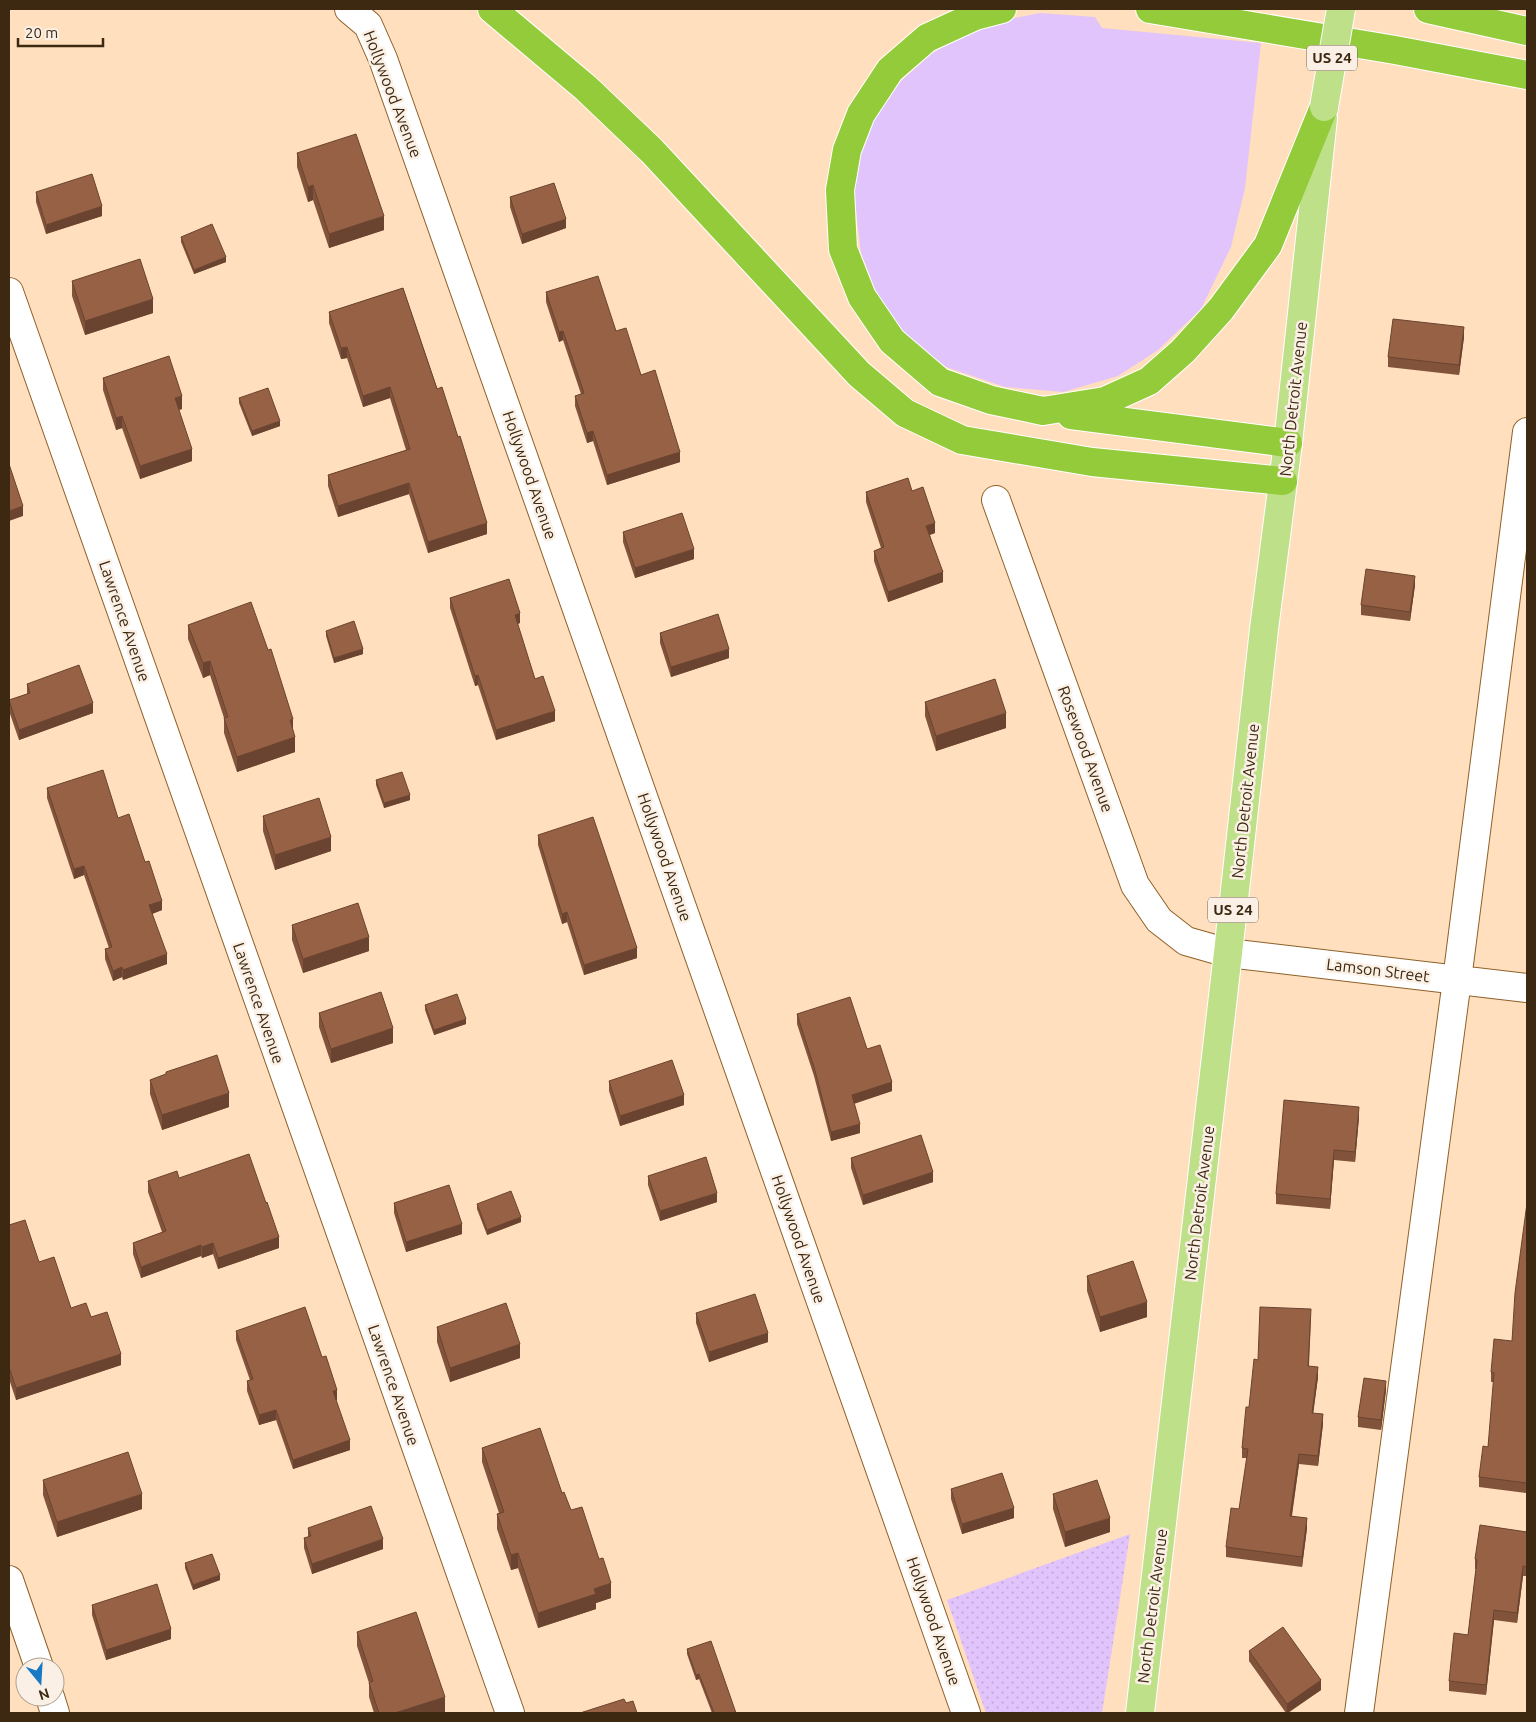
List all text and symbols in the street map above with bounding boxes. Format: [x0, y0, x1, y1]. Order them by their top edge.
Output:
scale bar [18, 15, 102, 47]
text: 20 m [25, 24, 58, 41]
street label: Hollywood Avenue [360, 28, 426, 160]
road number: US 24 [1307, 46, 1357, 70]
street label: North Detroit Avenue [1276, 321, 1310, 477]
street label: Hollywood Avenue [500, 408, 560, 542]
street label: Lawrence Avenue [96, 558, 154, 684]
street label: Rosewood Avenue [1055, 683, 1117, 815]
street label: North Detroit Avenue [1228, 723, 1262, 879]
street label: Hollywood Avenue [635, 790, 695, 924]
road number: US 24 [1208, 898, 1258, 922]
street label: Lawrence Avenue [230, 940, 288, 1066]
street label: Lamson Street [1325, 955, 1431, 985]
street label: North Detroit Avenue [1181, 1125, 1217, 1281]
street label: Hollywood Avenue [769, 1172, 829, 1306]
street label: Lawrence Avenue [365, 1322, 423, 1448]
street label: North Detroit Avenue [1134, 1528, 1170, 1684]
street label: Hollywood Avenue [904, 1554, 964, 1688]
north arrow [15, 1657, 65, 1707]
text: N [37, 1685, 51, 1704]

